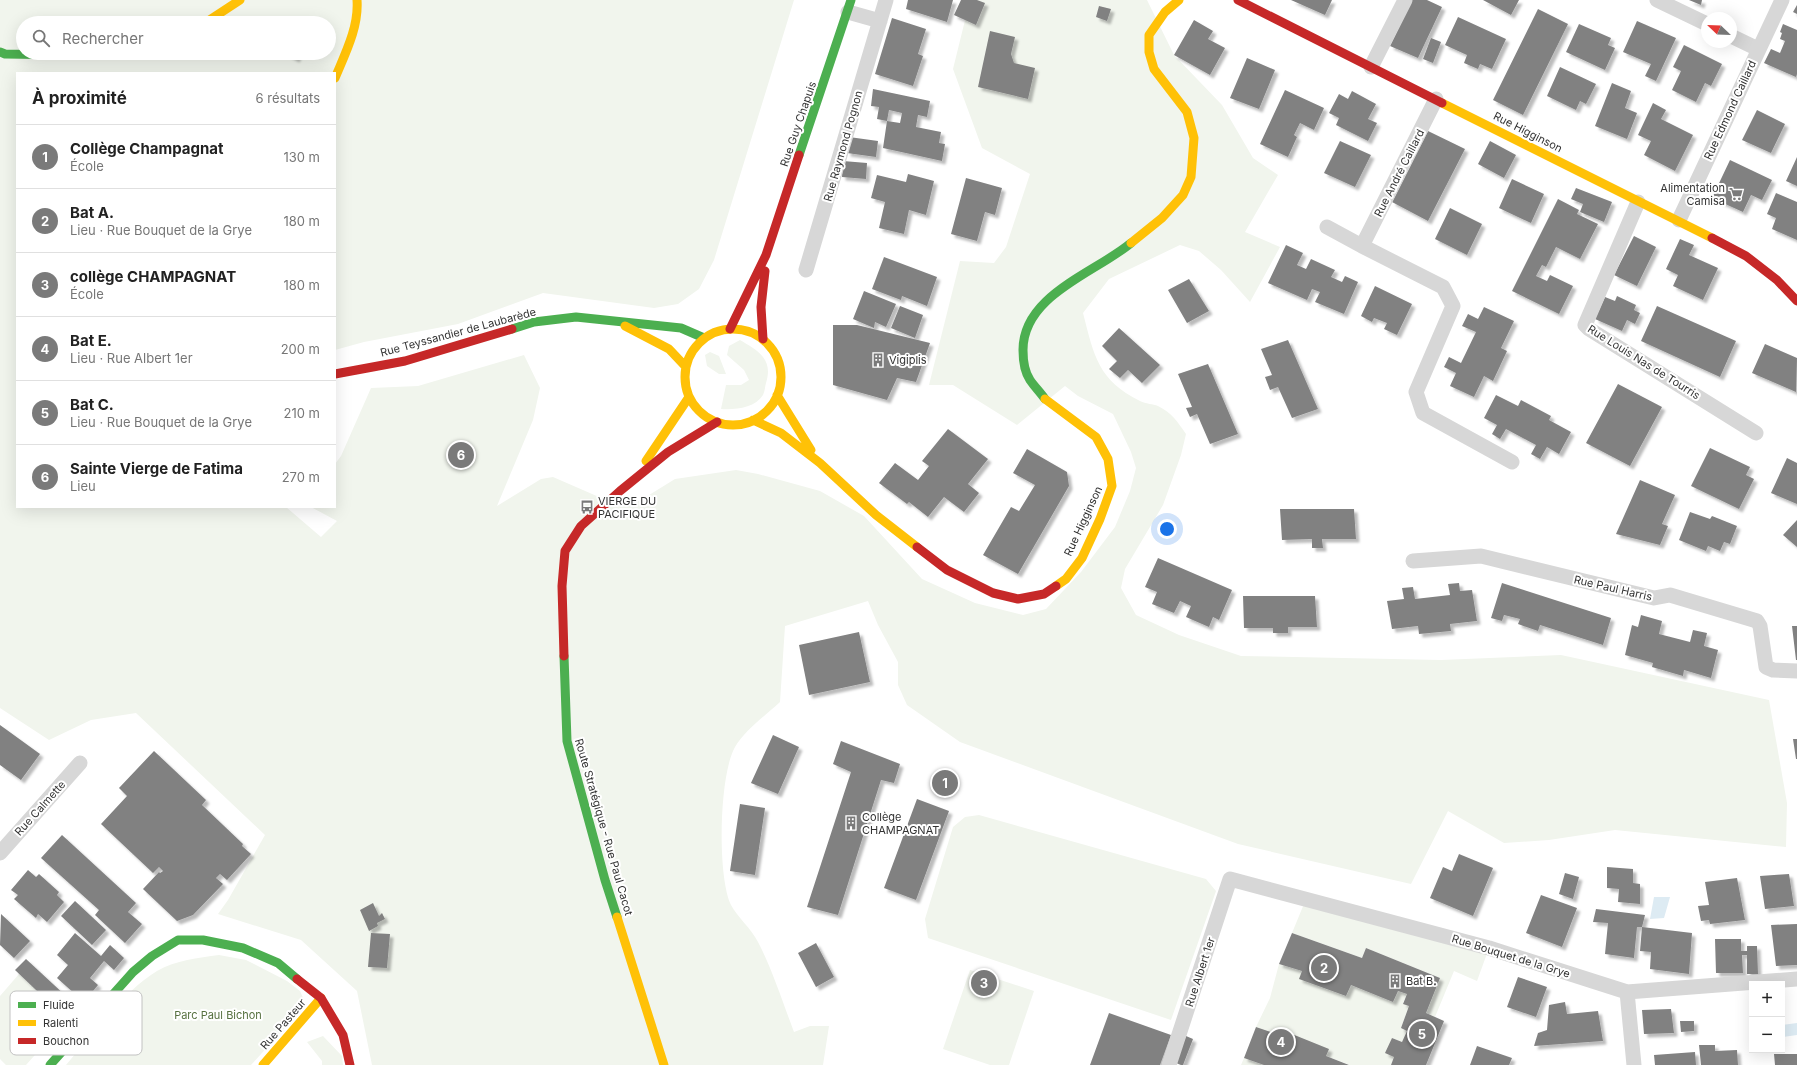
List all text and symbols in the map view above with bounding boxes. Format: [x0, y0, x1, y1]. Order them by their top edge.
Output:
north arrow [1701, 12, 1737, 48]
search box [16, 16, 336, 60]
icon: search [30, 27, 52, 49]
text: Rechercher [62, 29, 144, 48]
street label: Rue Edmond Caillard [1701, 58, 1759, 162]
street label: Rue Guy Chapuis [777, 79, 819, 169]
text: À proximité [32, 88, 127, 108]
street label: Rue Raymond Pognon [820, 89, 866, 203]
text: 6 résultats [256, 90, 320, 106]
street label: Rue Higginson [1491, 109, 1565, 155]
street label: Rue André Caillard [1371, 127, 1427, 219]
text: Collège Champagnat [70, 139, 224, 158]
text: 1 [42, 149, 48, 165]
text: 130 m [283, 149, 320, 165]
text: École [70, 158, 104, 174]
place label: Alimentation Camisa [1660, 181, 1725, 208]
supermarket icon: Alimentation Camisa [1728, 186, 1744, 202]
text: Bat A. [70, 203, 114, 222]
text: 2 [41, 213, 49, 229]
text: 180 m [283, 213, 320, 229]
text: Lieu · Rue Bouquet de la Grye [70, 222, 252, 238]
text: collège CHAMPAGNAT [70, 267, 236, 286]
text: 3 [41, 277, 49, 293]
text: 180 m [283, 277, 320, 293]
text: École [70, 286, 104, 302]
street label: Rue Teyssandier de Laubarède [379, 304, 537, 360]
street label: Rue Louis Nas de Tourris [1585, 322, 1703, 402]
text: Bat E. [70, 331, 112, 350]
text: 4 [41, 341, 49, 357]
text: 200 m [281, 341, 320, 357]
text: Lieu · Rue Albert 1er [70, 350, 193, 366]
building icon: Vigiplis [870, 352, 886, 368]
place label: Vigiplis [889, 353, 927, 367]
text: Bat C. [70, 395, 114, 414]
text: 5 [41, 405, 49, 421]
text: 210 m [284, 405, 320, 421]
text: Lieu · Rue Bouquet de la Grye [70, 414, 252, 430]
pin: 6 [448, 440, 474, 470]
text: Sainte Vierge de Fatima [70, 459, 243, 478]
text: 6 [41, 469, 49, 485]
text: 270 m [282, 469, 320, 485]
text: Lieu [70, 478, 96, 494]
street label: Rue Higginson [1061, 484, 1105, 558]
place label: VIERGE DU PACIFIQUE [598, 494, 656, 521]
bus stop icon: VIERGE DU PACIFIQUE [579, 499, 595, 515]
your location [1157, 519, 1177, 539]
street label: Rue Paul Harris [1572, 572, 1654, 604]
street label: Route Stratégique - Rue Paul Cacot [572, 737, 636, 917]
pin: 1 [932, 768, 958, 798]
street label: Rue Calmette [12, 778, 68, 838]
place label: Collège CHAMPAGNAT [862, 810, 939, 837]
building icon: Collège CHAMPAGNAT [843, 815, 859, 831]
street label: Rue Bouquet de la Grye [1450, 931, 1572, 981]
street label: Rue Albert 1er [1182, 935, 1218, 1009]
pin: 2 [1311, 953, 1337, 983]
pin: 3 [971, 968, 997, 998]
building icon: Bat B. [1387, 973, 1403, 989]
place label: Bat B. [1406, 974, 1436, 988]
map controls [1749, 981, 1785, 1053]
button: + [1749, 981, 1785, 1017]
legend [10, 991, 142, 1055]
street label: Rue Pasteur [257, 996, 309, 1052]
text: Fluide [43, 998, 74, 1012]
park label: Parc Paul Bichon [174, 1008, 262, 1022]
text: Ralenti [43, 1016, 78, 1030]
button: − [1749, 1017, 1785, 1053]
pin: 5 [1409, 1019, 1435, 1049]
pin: 4 [1268, 1027, 1294, 1057]
text: Bouchon [43, 1034, 89, 1048]

